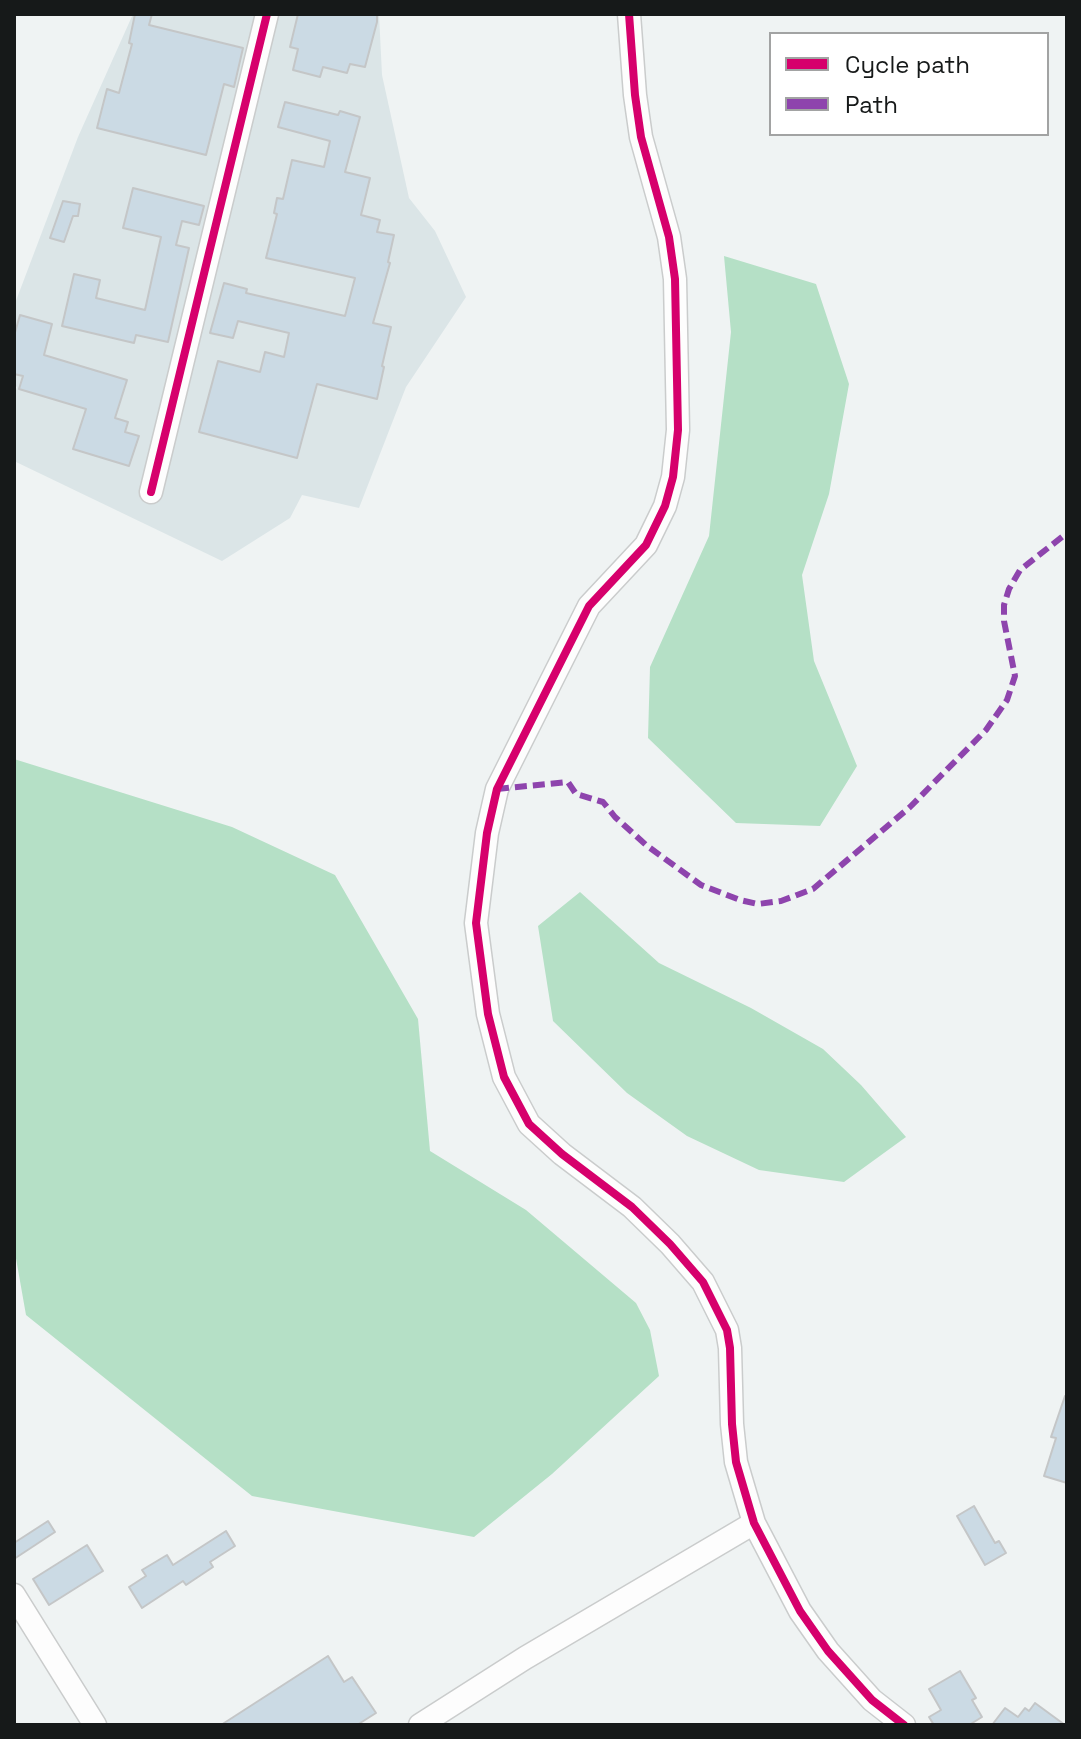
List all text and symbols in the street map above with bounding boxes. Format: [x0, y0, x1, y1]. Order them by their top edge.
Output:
legend [769, 32, 1049, 136]
text: Cycle path [845, 49, 970, 80]
text: Path [845, 89, 898, 120]

